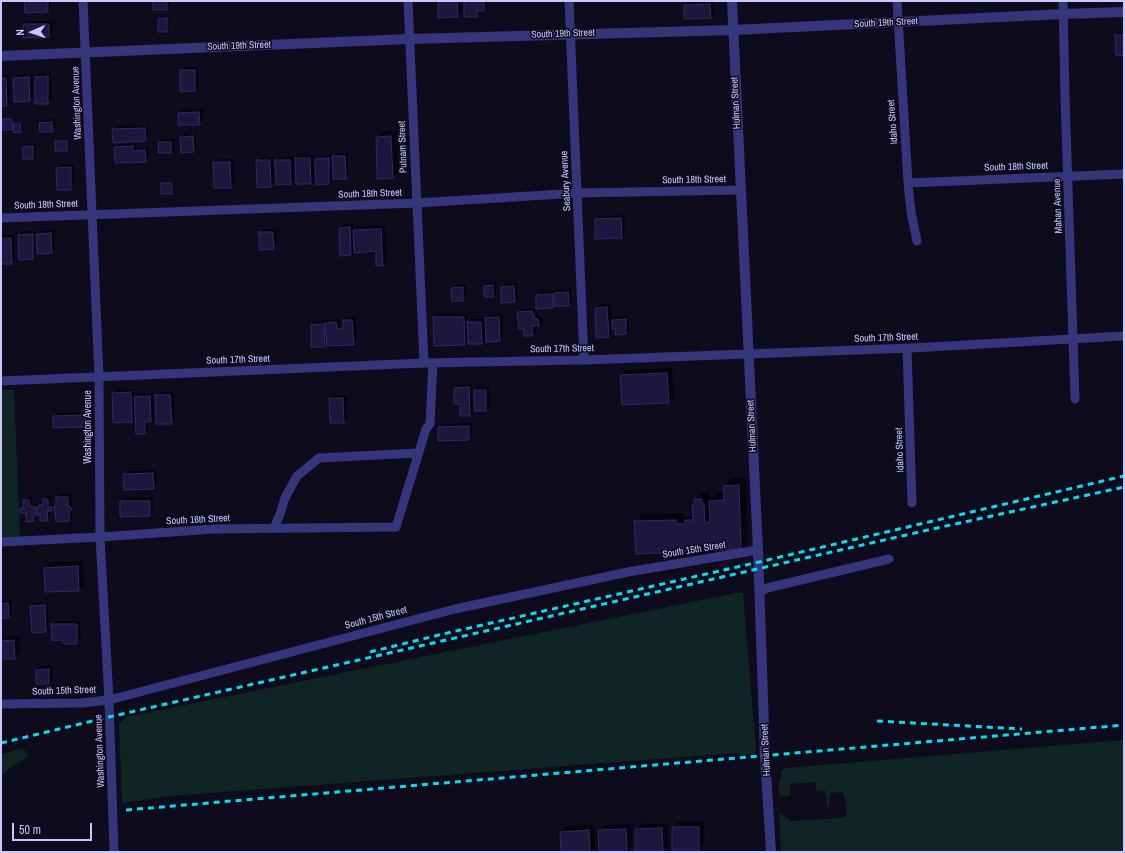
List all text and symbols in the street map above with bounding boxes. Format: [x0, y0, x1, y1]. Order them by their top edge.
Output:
north arrow [12, 12, 52, 52]
street label: South 19th Street [854, 15, 918, 31]
street label: South 19th Street [531, 27, 595, 41]
text: N [13, 29, 27, 36]
street label: South 19th Street [207, 39, 271, 53]
street label: Washington Avenue [70, 66, 84, 140]
street label: Hulman Street [729, 77, 743, 129]
street label: Idaho Street [885, 99, 901, 145]
street label: Putnam Street [396, 121, 410, 173]
street label: Seabury Avenue [558, 150, 574, 212]
street label: South 18th Street [984, 160, 1048, 174]
street label: South 18th Street [662, 173, 726, 187]
street label: Mahan Avenue [1051, 178, 1065, 234]
street label: South 18th Street [338, 187, 402, 201]
street label: South 18th Street [14, 198, 78, 212]
street label: South 17th Street [854, 331, 918, 345]
street label: South 17th Street [530, 342, 594, 356]
street label: South 17th Street [206, 353, 270, 367]
street label: Washington Avenue [82, 390, 94, 464]
street label: Hulman Street [745, 400, 759, 452]
street label: Idaho Street [893, 427, 907, 473]
street label: South 16th Street [166, 512, 230, 528]
street label: South 15th Street [662, 539, 726, 561]
street label: South 15th Street [344, 604, 408, 632]
street label: South 15th Street [32, 684, 96, 698]
street label: Washington Avenue [93, 714, 107, 788]
street label: Hulman Street [759, 724, 773, 776]
scale bar [14, 815, 94, 841]
text: 50 m [19, 822, 41, 838]

